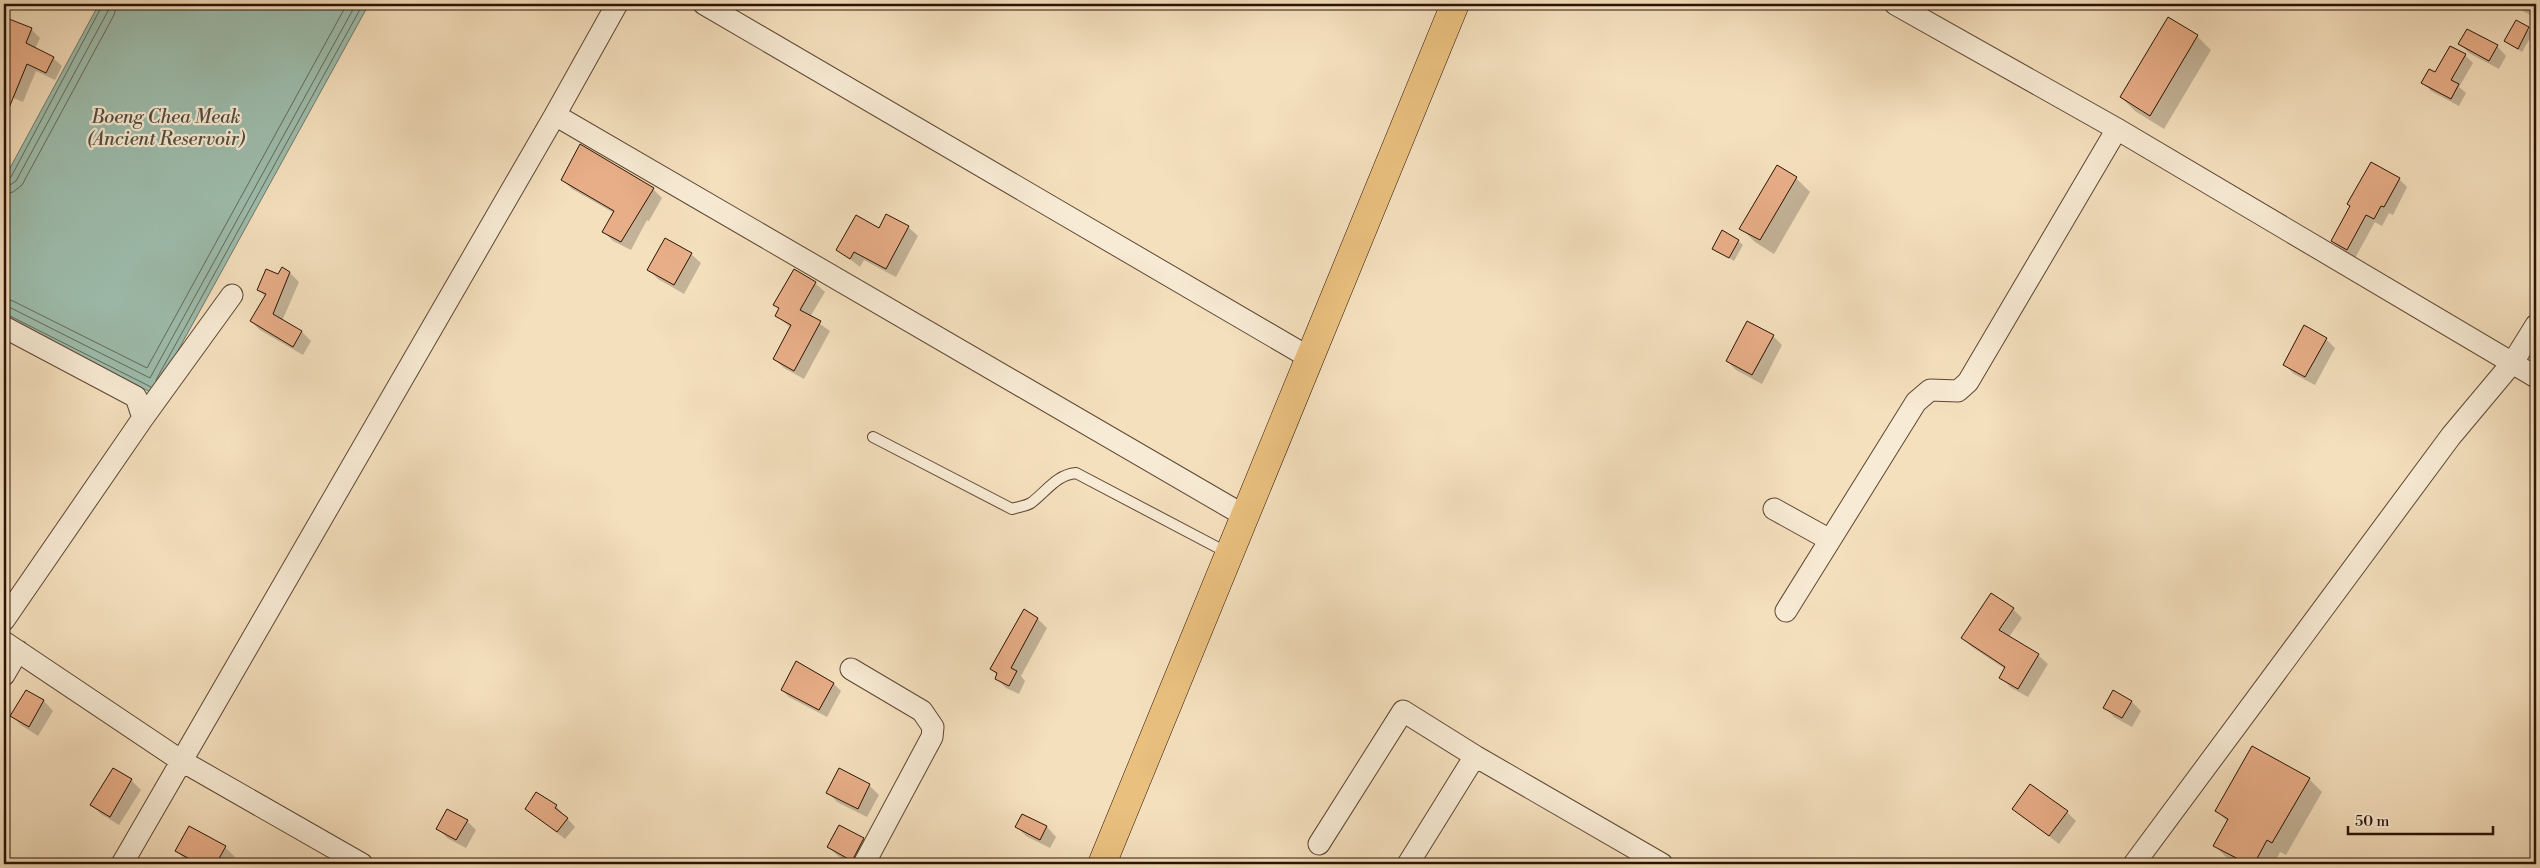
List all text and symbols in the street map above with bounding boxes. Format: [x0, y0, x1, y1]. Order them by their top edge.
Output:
water label: Boeng Chea Meak (Ancient Reservoir) [87, 105, 246, 151]
scale bar [2348, 803, 2492, 835]
text: 50 m [2355, 812, 2389, 831]

